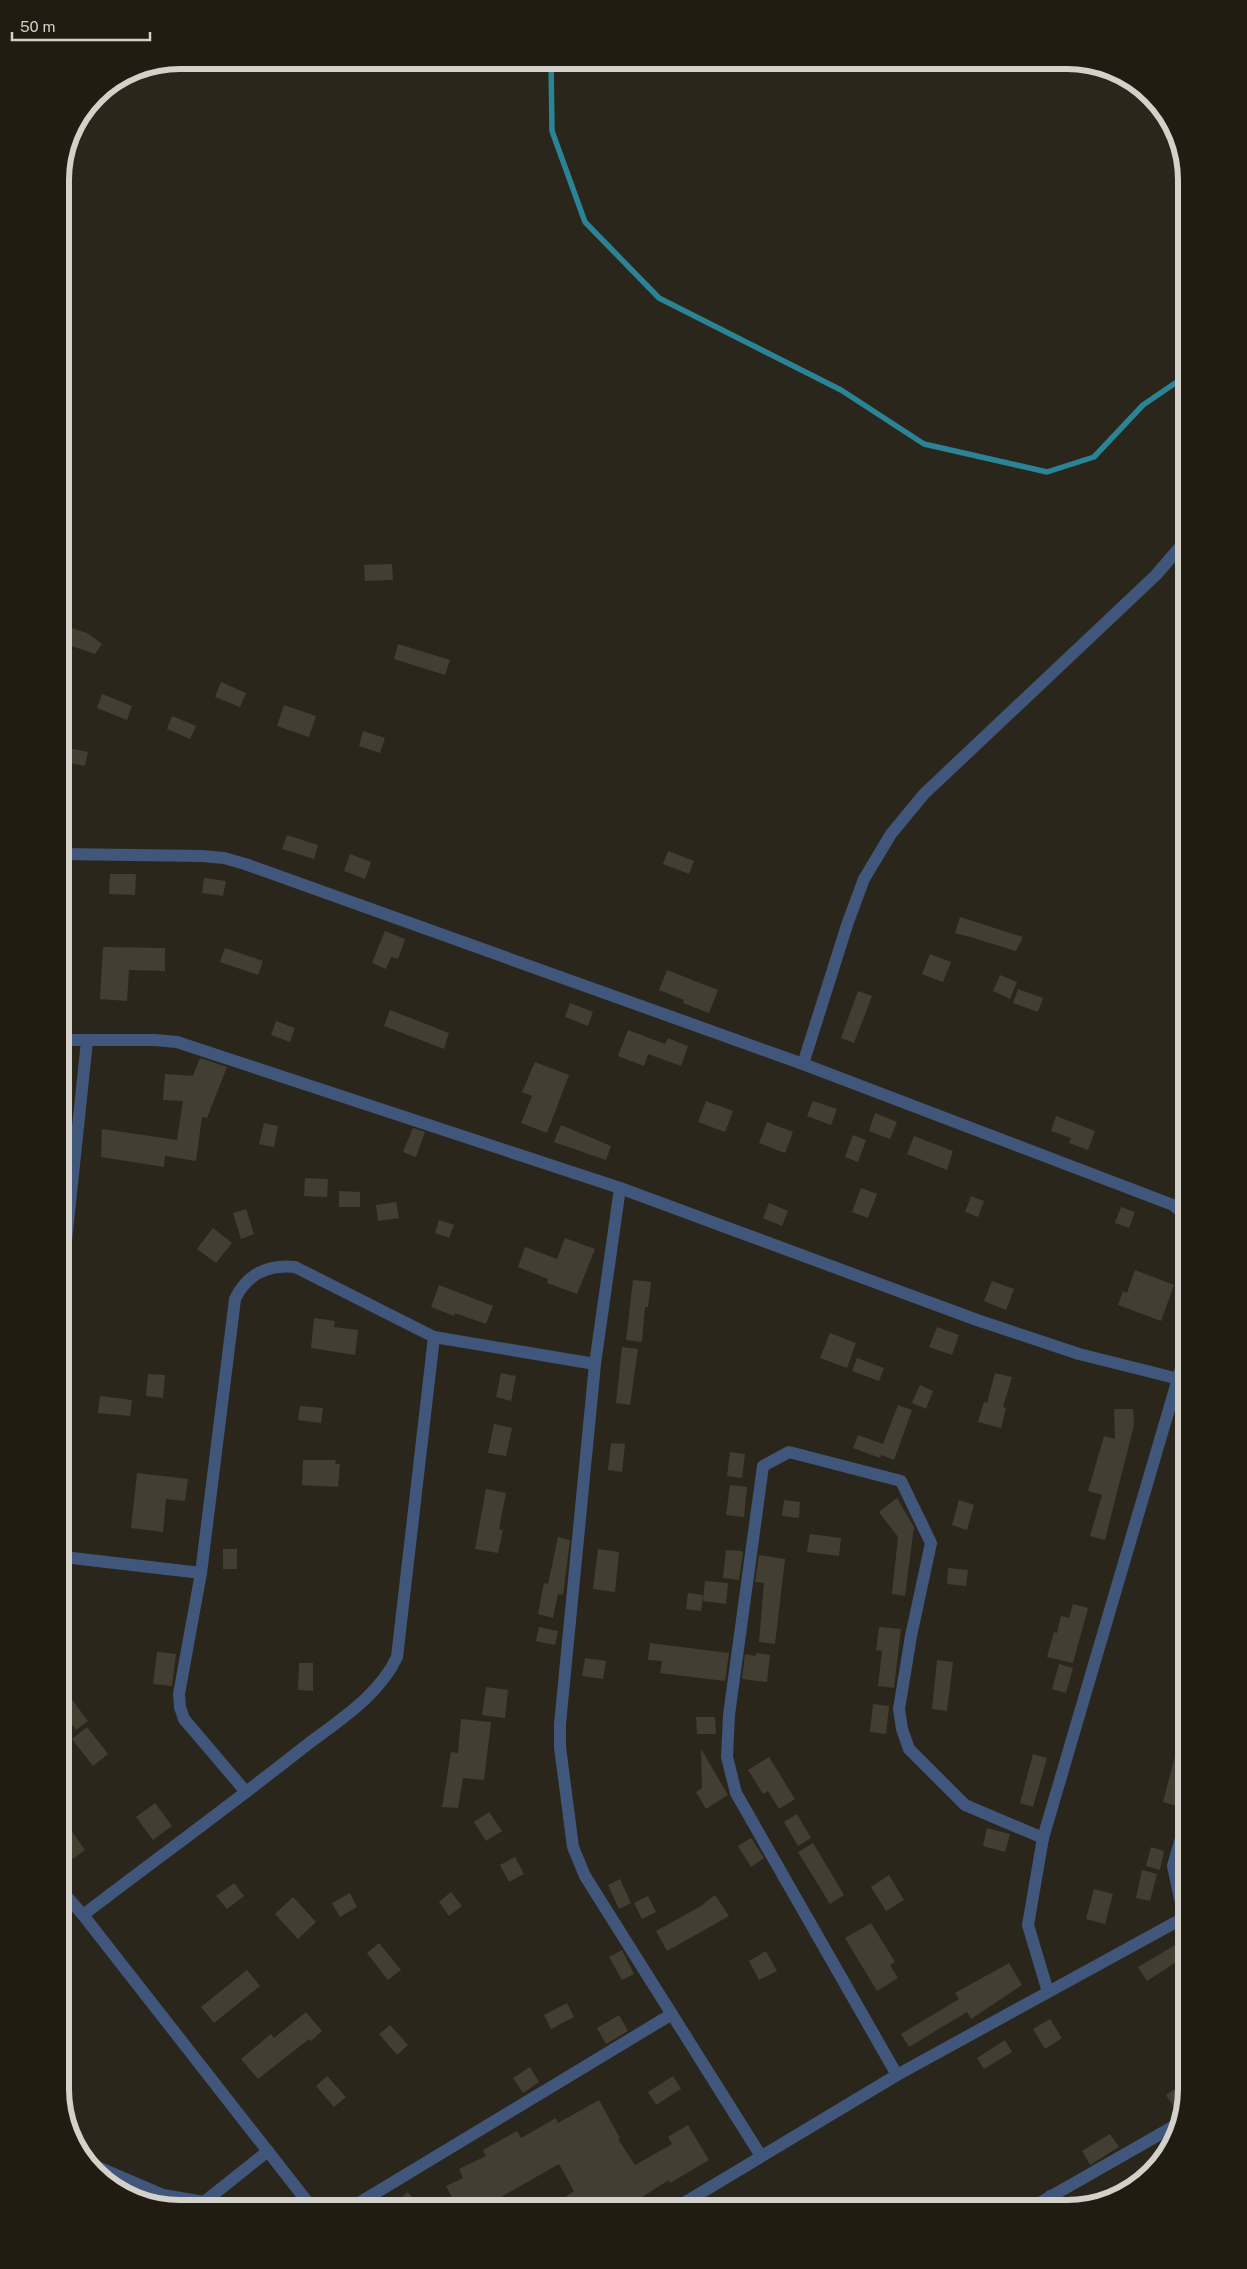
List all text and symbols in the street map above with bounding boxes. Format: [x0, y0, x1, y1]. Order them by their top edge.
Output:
scale bar [12, 10, 150, 42]
text: 50 m [20, 18, 55, 35]

